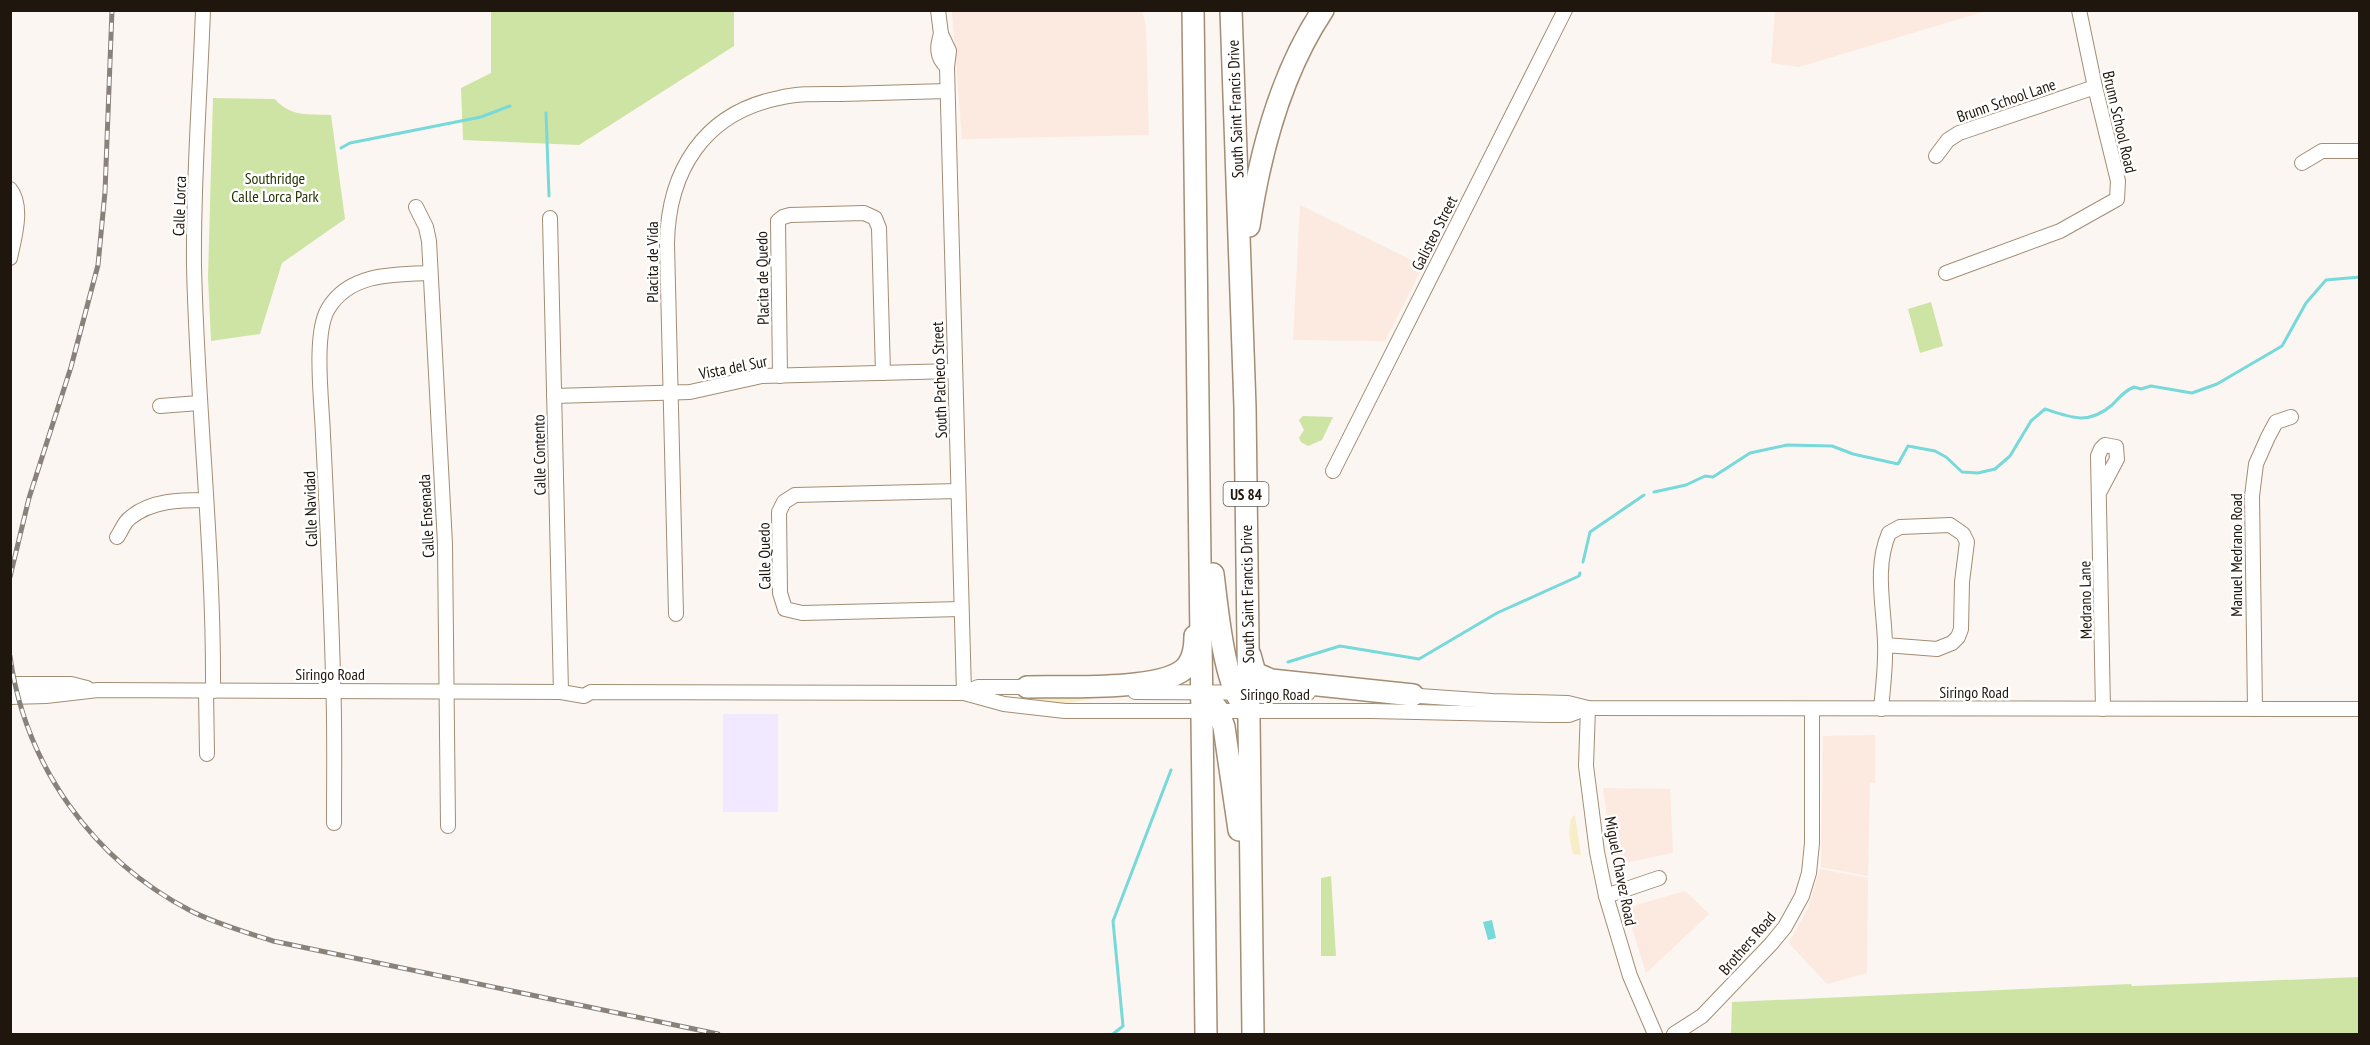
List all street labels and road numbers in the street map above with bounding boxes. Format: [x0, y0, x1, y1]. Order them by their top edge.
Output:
street label: South Saint Francis Drive [1223, 39, 1247, 179]
street label: Brunn School Road [2099, 69, 2141, 175]
street label: Brunn School Lane [1954, 74, 2058, 126]
street label: Calle Lorca [168, 176, 190, 236]
street label: Galisteo Street [1407, 192, 1462, 274]
street label: Placita de Vida [642, 221, 662, 303]
street label: Placita de Quedo [751, 231, 773, 325]
street label: South Pacheco Street [927, 321, 951, 439]
street label: Vista del Sur [696, 350, 770, 384]
street label: Calle Contento [528, 414, 550, 496]
street label: Calle Navidad [299, 471, 321, 547]
street label: Calle Ensenada [414, 474, 438, 558]
road number: US 84 [1224, 482, 1268, 506]
street label: Manuel Medrano Road [2226, 493, 2246, 617]
street label: Calle Quedo [753, 522, 775, 590]
street label: South Saint Francis Drive [1236, 525, 1258, 663]
street label: Medrano Lane [2074, 561, 2096, 639]
street label: Siringo Road [295, 664, 365, 684]
street label: Siringo Road [1939, 682, 2009, 702]
street label: Siringo Road [1240, 684, 1310, 704]
street label: Miguel Chavez Road [1601, 815, 1641, 927]
street label: Brothers Road [1714, 907, 1780, 979]

